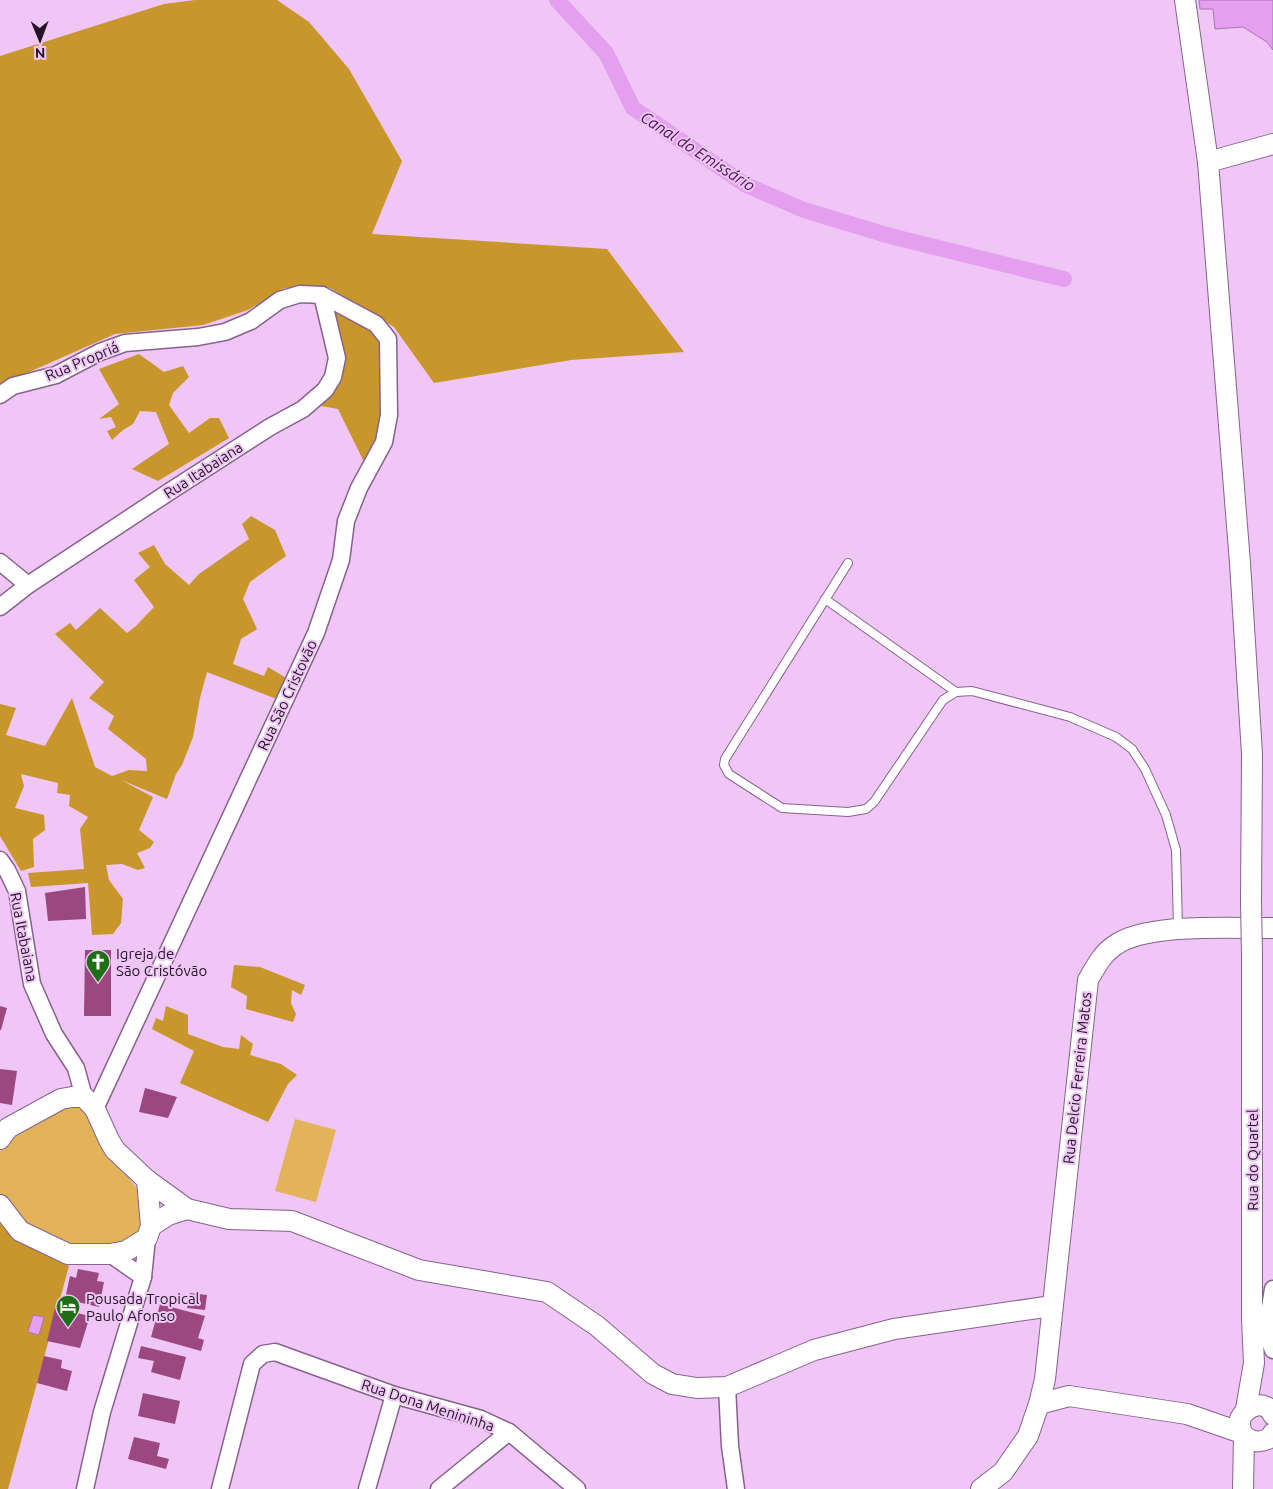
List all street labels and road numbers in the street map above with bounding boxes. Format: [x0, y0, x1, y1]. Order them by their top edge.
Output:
street label: Rua Propriá [43, 338, 121, 384]
street label: Rua Itabaiana [160, 438, 246, 502]
street label: Rua São Cristovão [254, 637, 320, 753]
street label: Rua Itabaiana [7, 891, 41, 983]
street label: Rua Delcio Ferreira Matos [1060, 991, 1094, 1165]
street label: Rua do Quartel [1244, 1109, 1261, 1211]
street label: Rua Dona Menininha [359, 1375, 497, 1435]

